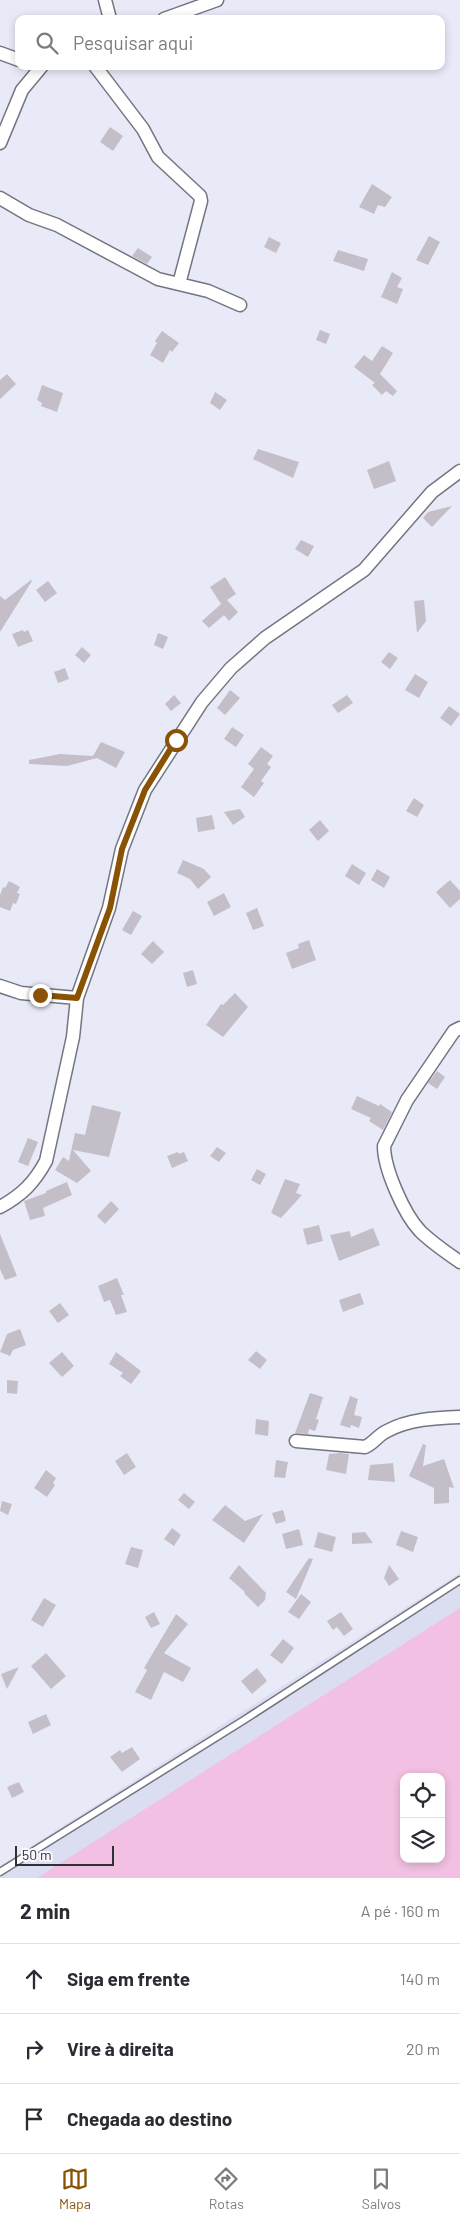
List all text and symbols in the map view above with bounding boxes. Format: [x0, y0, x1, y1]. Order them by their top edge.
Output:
search box [15, 15, 445, 70]
icon: search [33, 29, 61, 57]
text: Pesquisar aqui [73, 31, 193, 54]
route start [165, 729, 188, 752]
route end [29, 984, 52, 1007]
map controls [400, 1773, 445, 1863]
button: locate [400, 1773, 445, 1818]
button: layers [400, 1818, 445, 1863]
scale bar [15, 1843, 114, 1866]
text: 50 m [22, 1846, 51, 1863]
text: 2 min [20, 1898, 70, 1923]
text: A pé · 160 m [361, 1901, 440, 1920]
icon: ahead [20, 1965, 48, 1993]
text: Siga em frente [67, 1967, 190, 1990]
text: 140 m [400, 1969, 440, 1988]
icon: right [20, 2035, 48, 2063]
text: Vire à direita [67, 2037, 174, 2060]
text: 20 m [406, 2039, 440, 2058]
icon: arrive [20, 2105, 48, 2133]
text: Chegada ao destino [67, 2107, 232, 2130]
tab: Mapa [59, 2165, 91, 2212]
tab: Rotas [209, 2165, 244, 2212]
tab: Salvos [362, 2165, 401, 2212]

